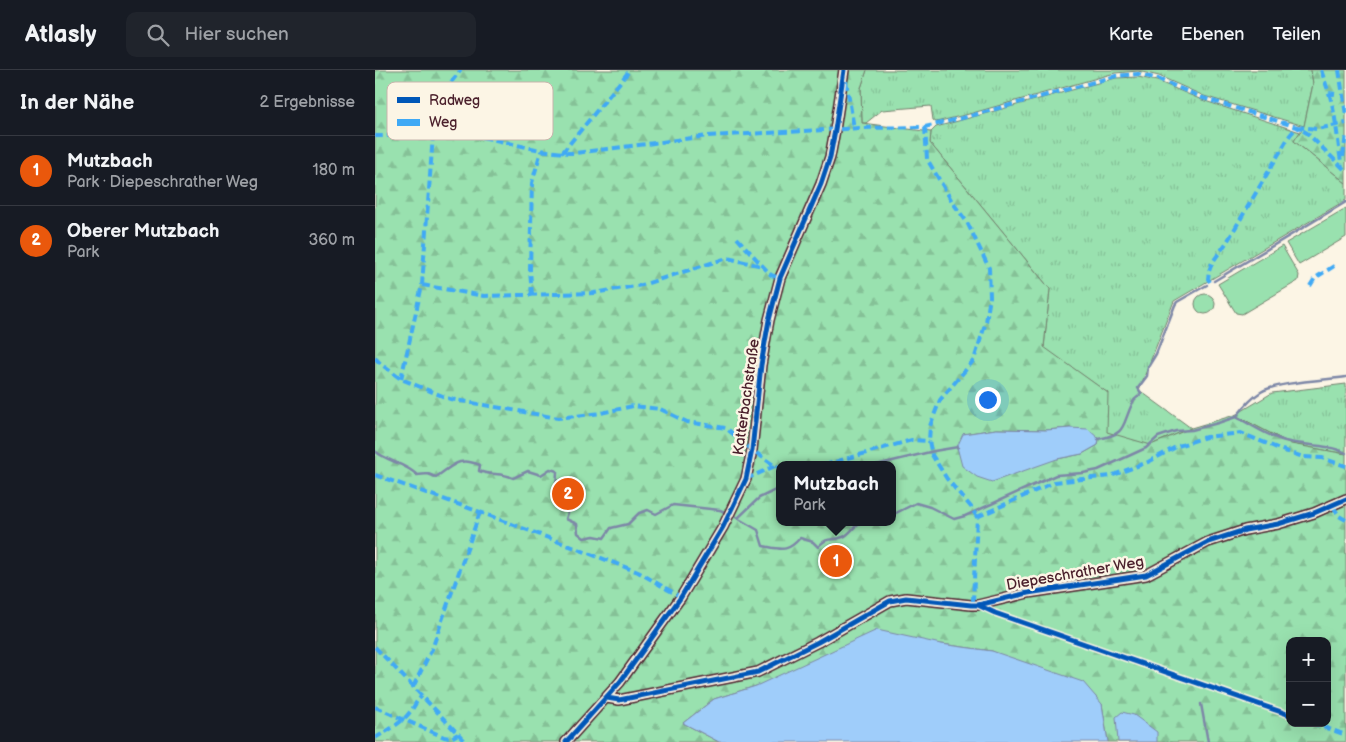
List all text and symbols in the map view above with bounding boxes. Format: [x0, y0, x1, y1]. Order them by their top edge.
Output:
search box [126, 12, 476, 57]
text: Atlasly [25, 20, 96, 49]
icon: search [144, 21, 172, 49]
text: Hier suchen [184, 23, 289, 46]
text: Karte [1109, 24, 1153, 45]
text: Ebenen [1181, 24, 1244, 45]
text: Teilen [1272, 24, 1321, 45]
legend [387, 82, 553, 140]
text: In der Nähe [20, 90, 134, 115]
text: Radweg [429, 92, 480, 109]
text: 2 Ergebnisse [259, 93, 355, 112]
text: Weg [429, 114, 457, 131]
text: Mutzbach [67, 150, 153, 173]
text: 1 [33, 161, 39, 180]
text: 180 m [313, 161, 355, 180]
text: Park · Diepeschrather Weg [67, 173, 258, 192]
text: Oberer Mutzbach [67, 220, 219, 243]
text: 2 [31, 231, 41, 250]
text: 360 m [308, 231, 355, 250]
text: Park [67, 243, 99, 262]
street label: Katterbachstraße [729, 338, 764, 456]
your location [975, 387, 1001, 413]
popup [776, 461, 896, 526]
text: Mutzbach [793, 473, 879, 496]
pin: 2 [552, 475, 584, 513]
text: Park [793, 496, 825, 515]
pin: 1 [820, 542, 852, 580]
street label: Diepeschrather Weg [1005, 552, 1145, 595]
map controls [1286, 637, 1331, 727]
button: + [1286, 637, 1331, 682]
button: − [1286, 682, 1331, 727]

